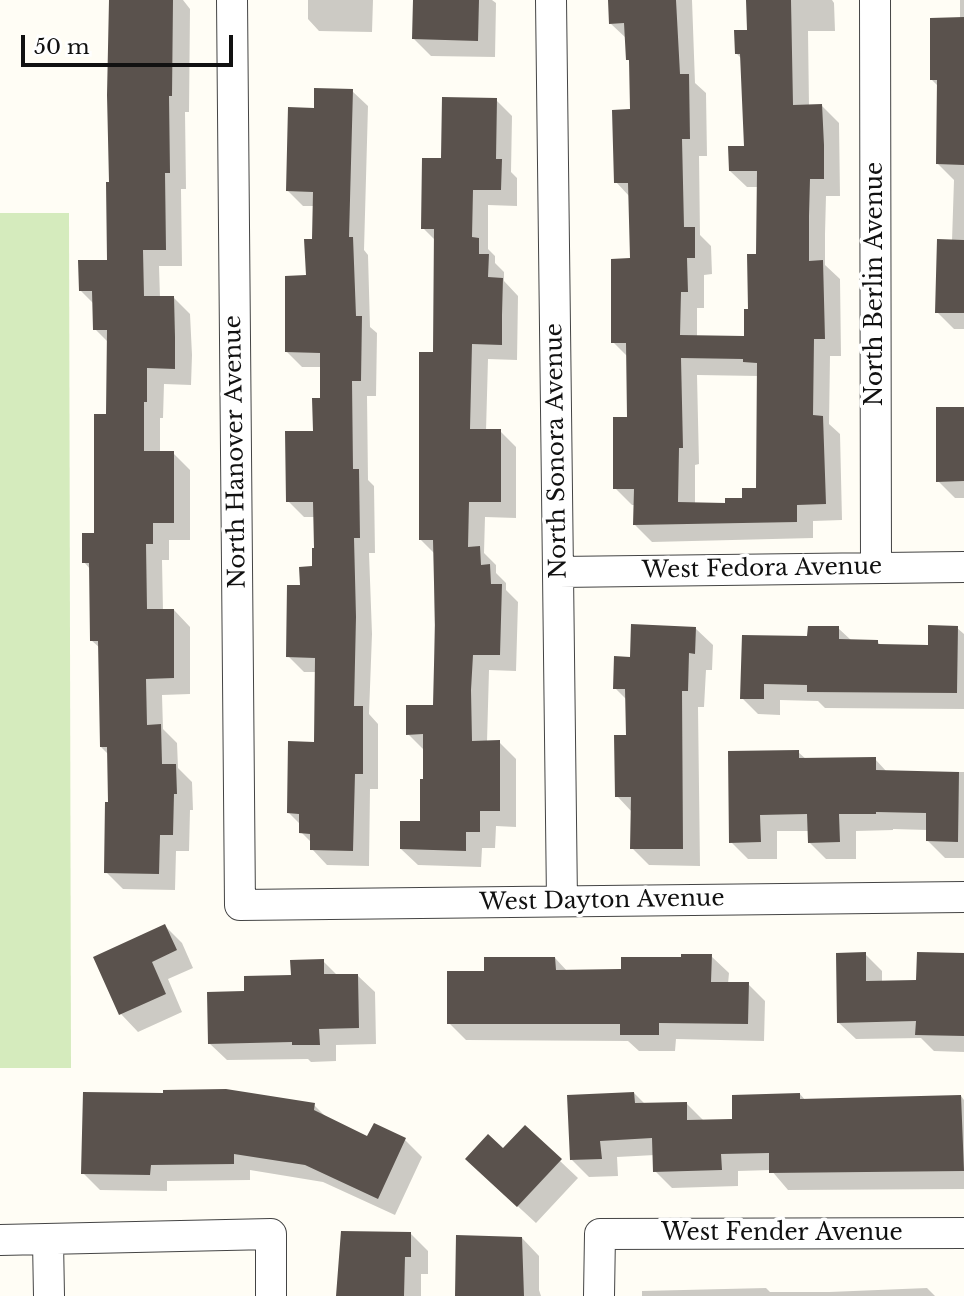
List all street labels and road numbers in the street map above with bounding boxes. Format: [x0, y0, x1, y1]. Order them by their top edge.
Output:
street label: North Berlin Avenue [862, 162, 890, 406]
street label: North Hanover Avenue [220, 315, 252, 589]
street label: North Sonora Avenue [541, 323, 573, 579]
street label: West Fedora Avenue [642, 553, 882, 585]
street label: West Dayton Avenue [479, 885, 725, 917]
street label: West Fender Avenue [661, 1220, 903, 1248]

